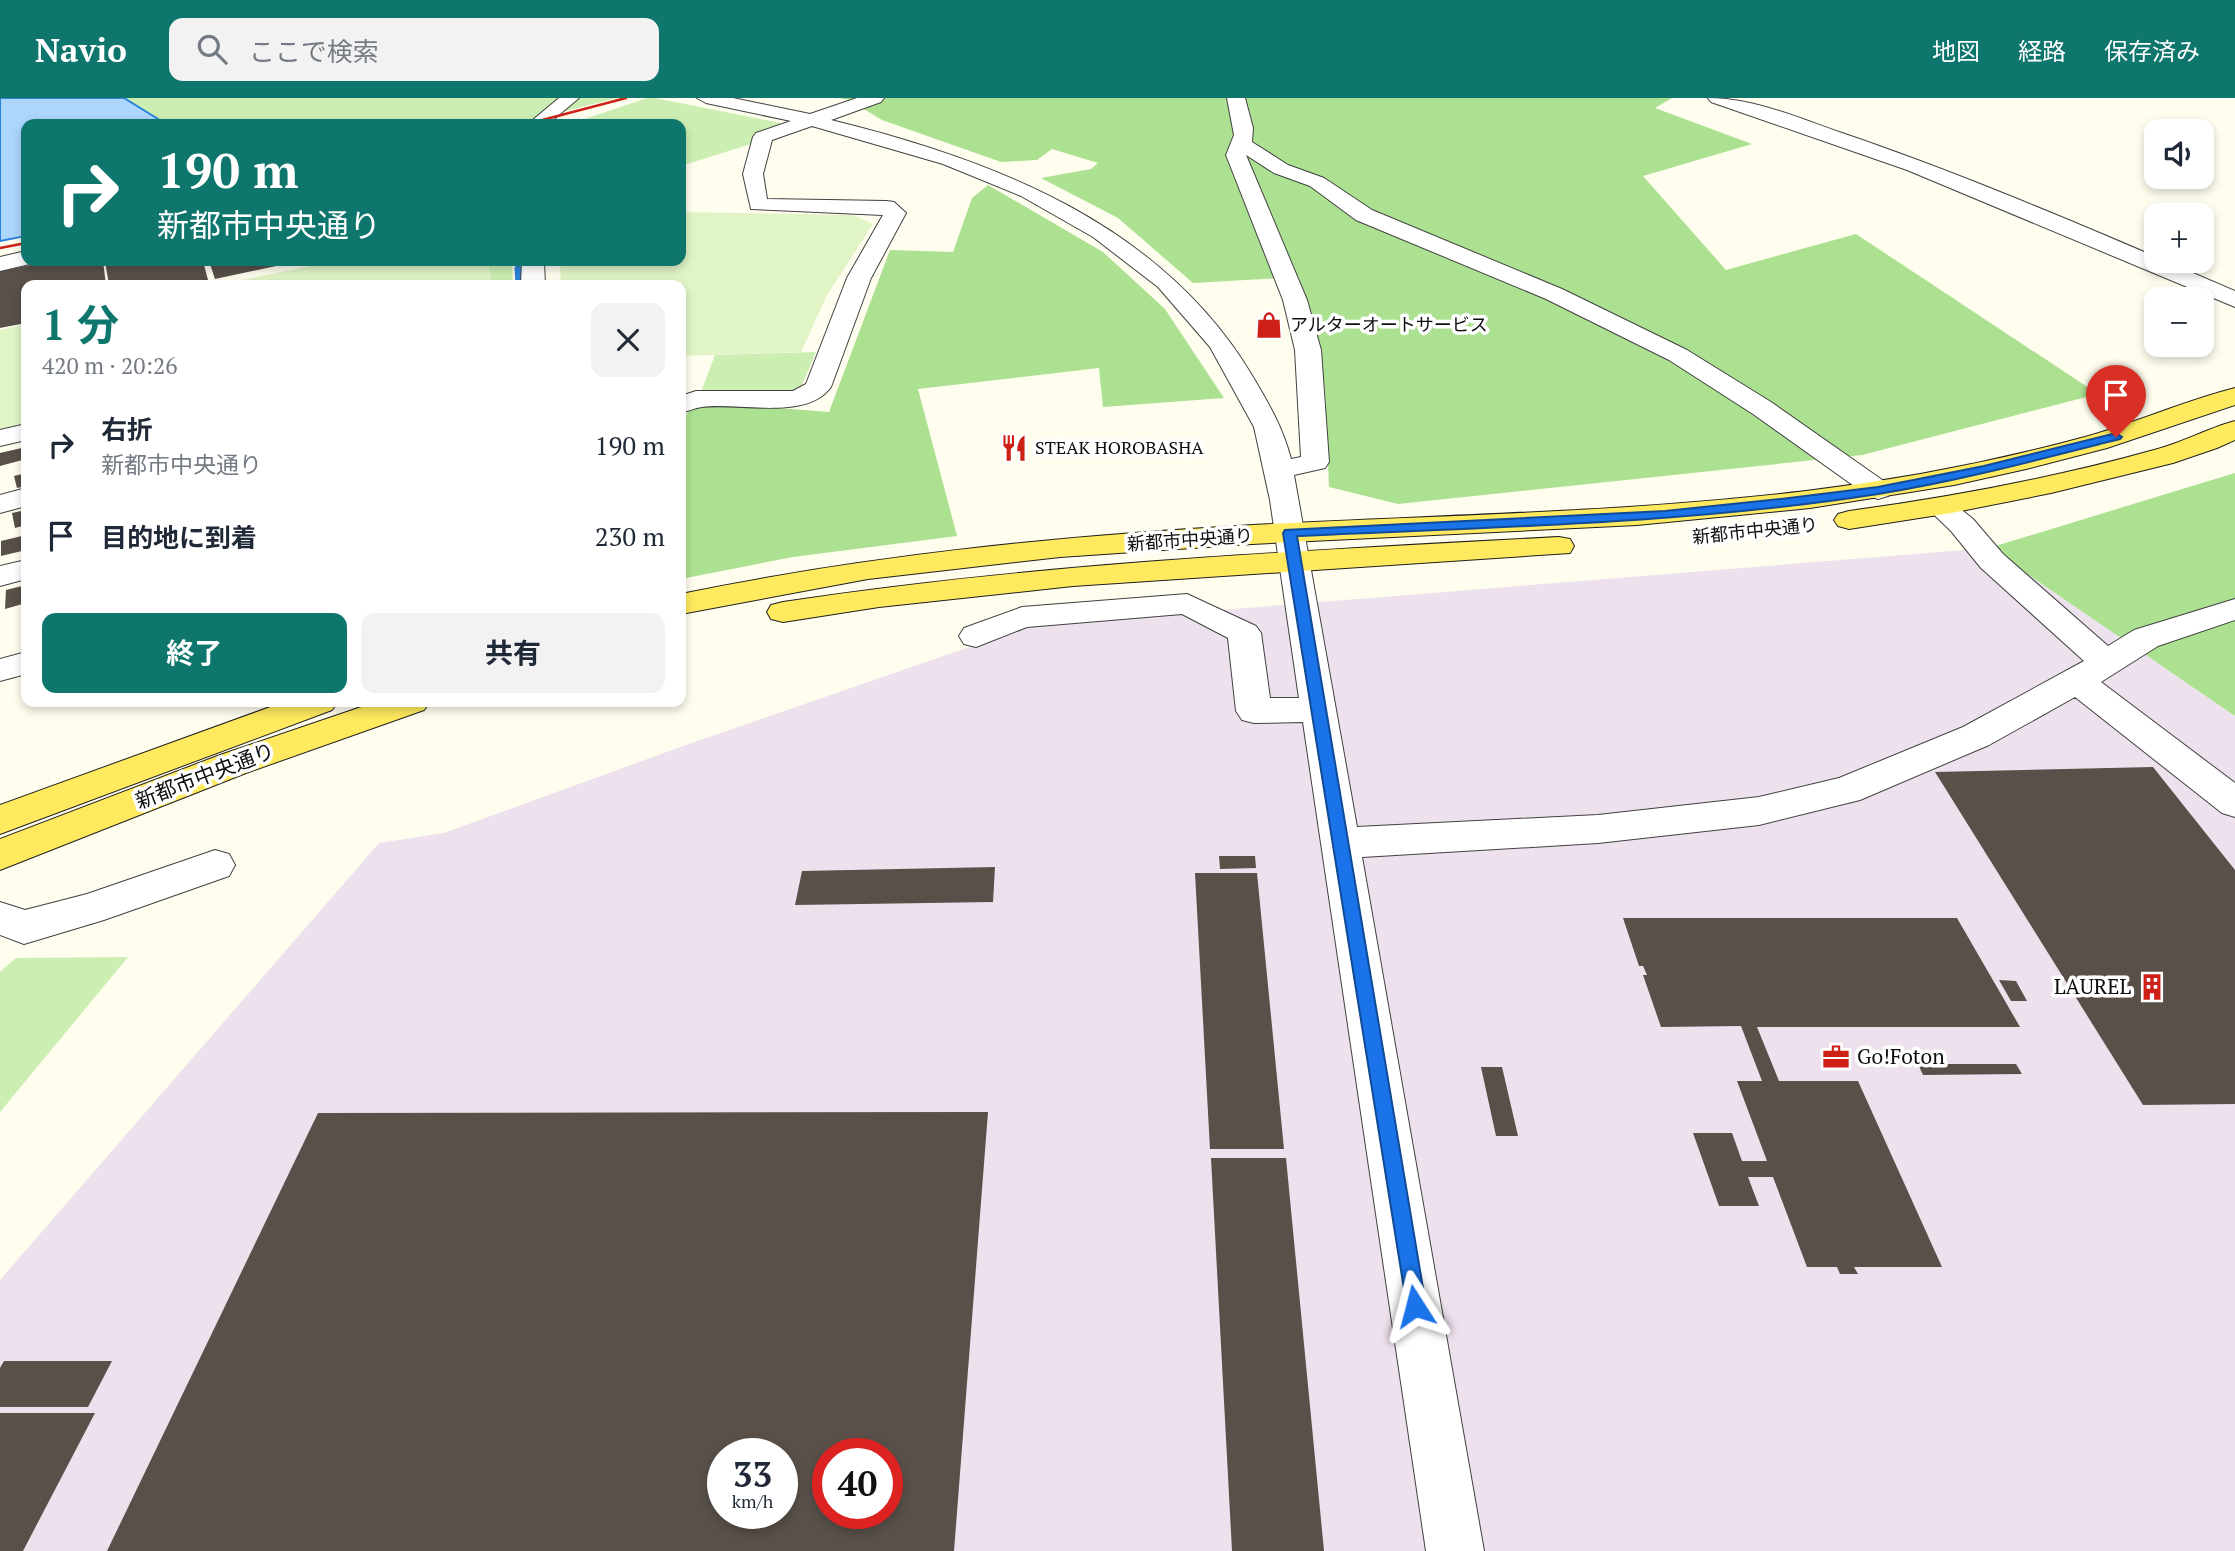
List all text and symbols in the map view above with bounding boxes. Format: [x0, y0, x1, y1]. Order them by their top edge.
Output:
search box [169, 18, 659, 81]
text: Navio [35, 28, 127, 71]
icon: search [193, 30, 231, 68]
text: ここで検索 [249, 34, 379, 68]
text: 地図 [1932, 35, 1980, 67]
text: 経路 [2018, 35, 2066, 67]
text: 保存済み [2104, 35, 2200, 67]
map controls [2144, 119, 2214, 357]
button: sound [2144, 119, 2214, 189]
text: 190 m [157, 137, 299, 202]
icon: right [42, 147, 133, 238]
button: + [2144, 203, 2214, 273]
text: 新都市中央通り [157, 204, 381, 246]
button: − [2144, 287, 2214, 357]
text: 1 分 [42, 296, 119, 352]
button: close [591, 303, 665, 377]
shop icon: アルターオートサービス [1254, 310, 1284, 340]
place label: アルターオートサービス [1290, 312, 1488, 336]
text: 420 m · 20:26 [42, 350, 177, 381]
pin [2086, 365, 2146, 437]
icon: arrive [2097, 376, 2135, 414]
text: 右折 [101, 412, 153, 446]
icon: right [42, 426, 80, 464]
text: 190 m [595, 428, 665, 462]
restaurant icon: STEAK HOROBASHA [999, 433, 1029, 463]
place label: STEAK HOROBASHA [1035, 435, 1204, 459]
text: 新都市中央通り [101, 449, 262, 480]
street label: 新都市中央通り [1691, 511, 1819, 549]
icon: arrive [42, 517, 80, 555]
text: 230 m [595, 519, 665, 553]
text: 目的地に到着 [101, 520, 257, 554]
street label: 新都市中央通り [1126, 523, 1254, 555]
button: 終了 [42, 613, 347, 693]
button: 共有 [361, 613, 665, 693]
street label: 新都市中央通り [131, 736, 278, 814]
place label: LAUREL [2054, 972, 2131, 1000]
building icon: LAUREL [2137, 972, 2167, 1002]
office icon: Go!Foton [1821, 1042, 1851, 1072]
place label: Go!Foton [1857, 1042, 1945, 1070]
position arrow [1378, 1269, 1452, 1343]
speed limit sign: 40 [812, 1438, 903, 1529]
text: 33 [733, 1451, 772, 1497]
text: km/h [732, 1489, 773, 1513]

